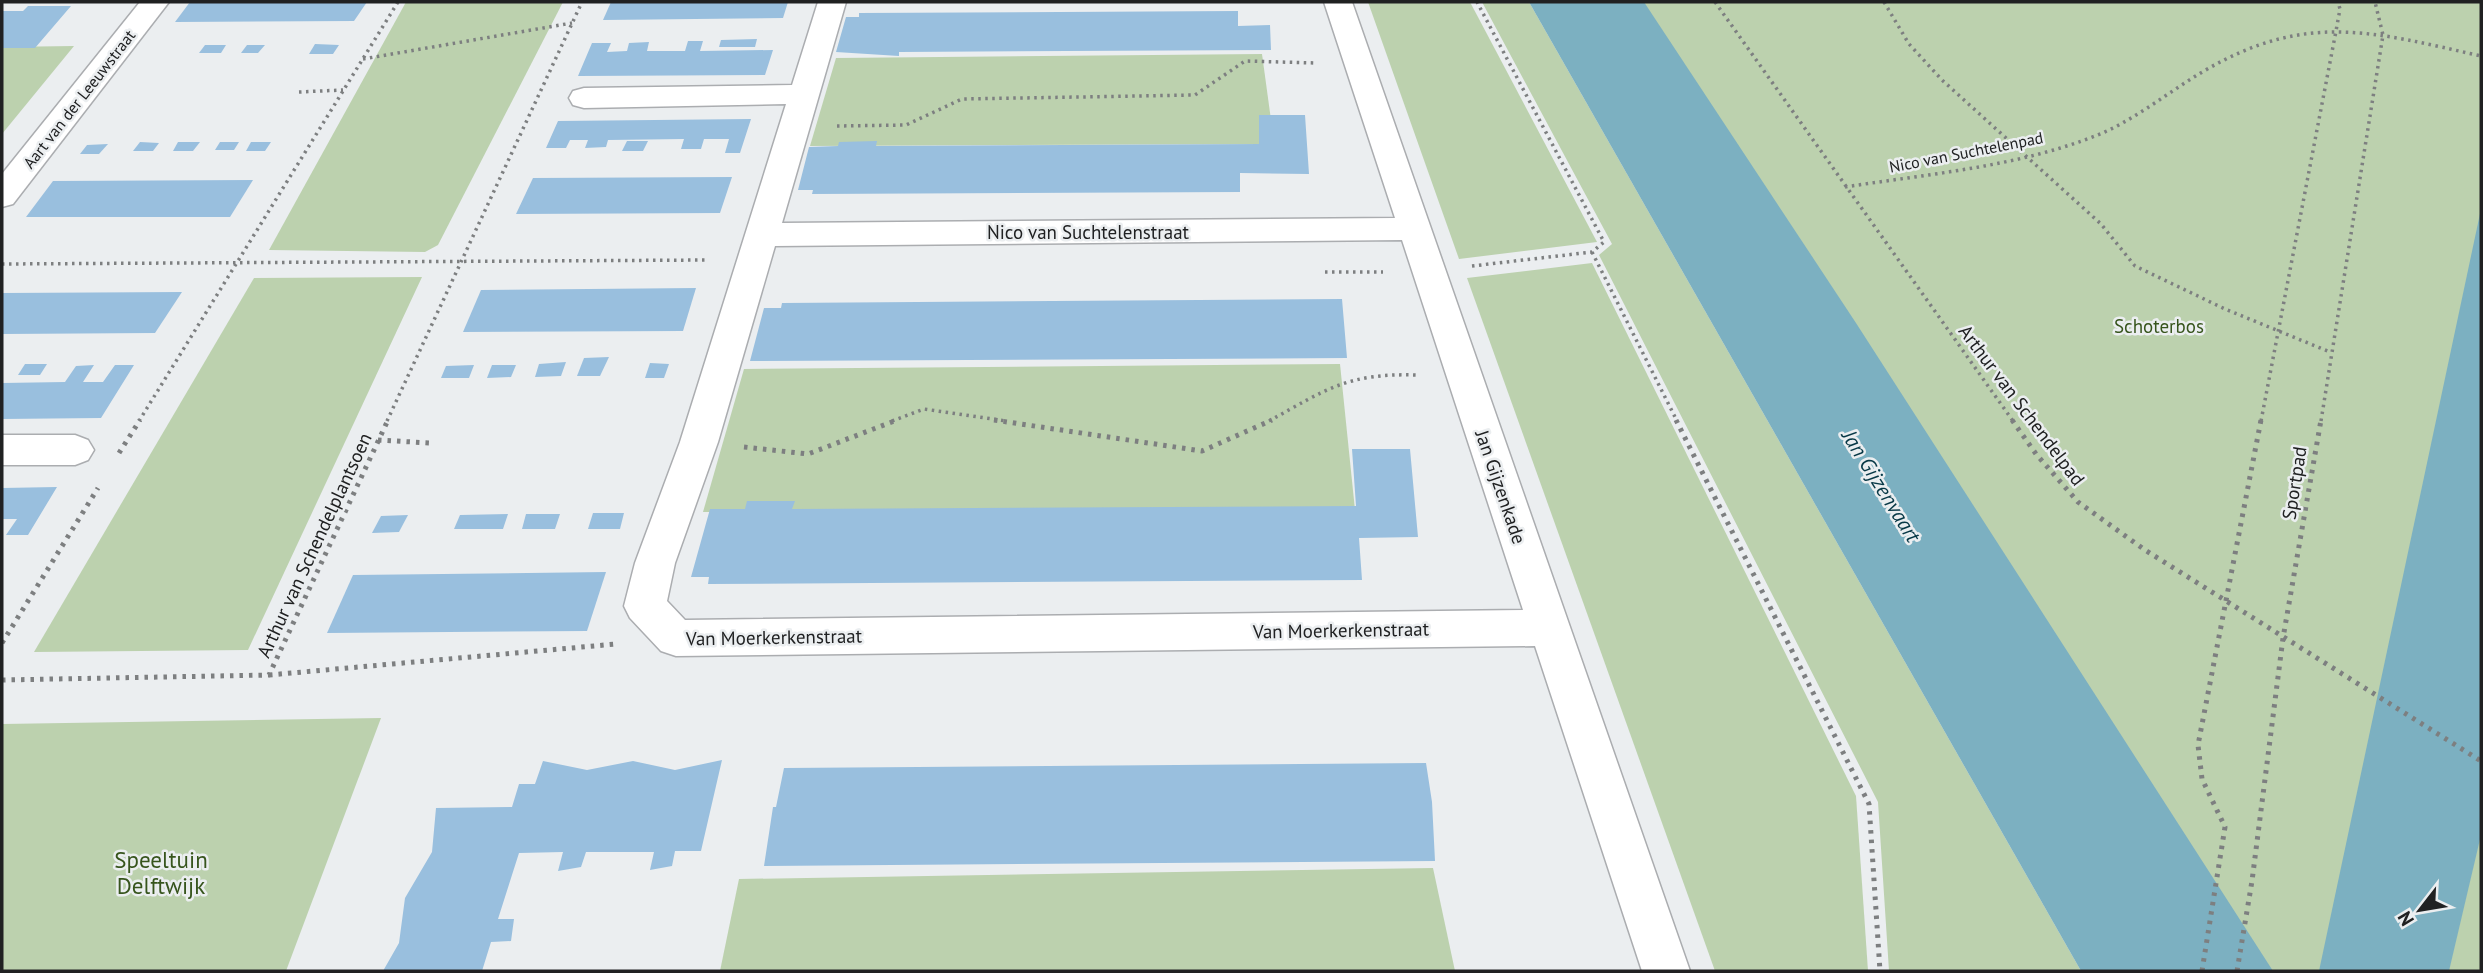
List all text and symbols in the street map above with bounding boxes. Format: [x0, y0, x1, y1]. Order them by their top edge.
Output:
street label: Aart van der Leeuwstraat [19, 25, 140, 172]
street label: Nico van Suchtelenpad [1887, 127, 2045, 177]
street label: Nico van Suchtelenstraat [987, 220, 1190, 244]
park label: Schoterbos [2114, 314, 2204, 338]
street label: Arthur van Schendelpad [1954, 320, 2090, 490]
water label: Jan Gijzenvaart [1835, 423, 1927, 548]
street label: Jan Gijzenkade [1470, 426, 1532, 547]
street label: Arthur van Schendelplantsoen [251, 429, 377, 661]
street label: Sportpad [2276, 445, 2312, 521]
street label: Van Moerkerkenstraat [1252, 616, 1430, 644]
street label: Van Moerkerkenstraat [685, 623, 863, 651]
park label: Speeltuin Delftwijk [114, 845, 208, 900]
north arrow [2385, 875, 2455, 945]
text: N [2392, 907, 2419, 930]

